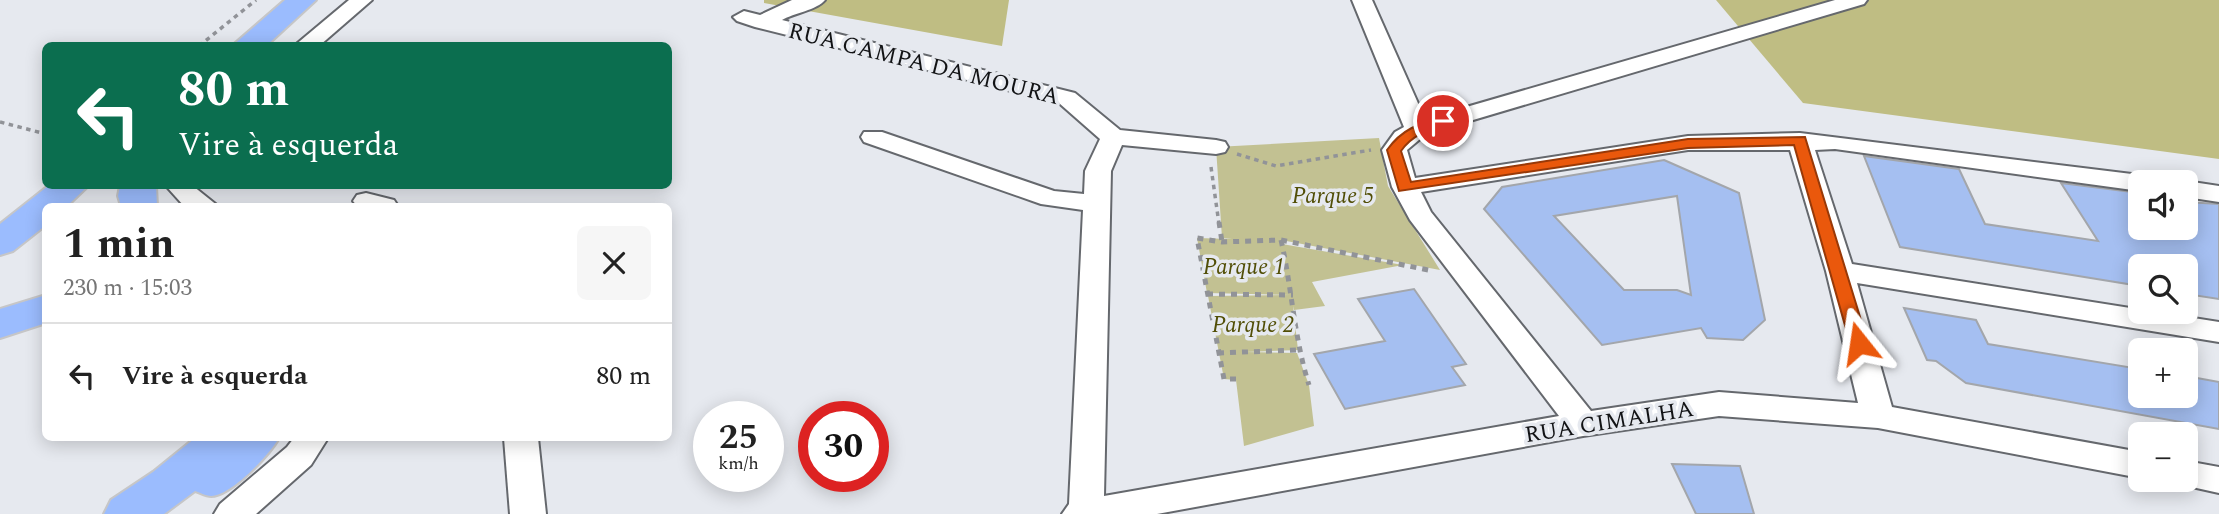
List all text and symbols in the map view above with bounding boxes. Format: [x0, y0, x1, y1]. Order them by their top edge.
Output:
street label: RUA CAMPA DA MOURA [784, 14, 1063, 115]
text: 80 m [178, 53, 289, 128]
icon: left [63, 70, 154, 161]
pin [1413, 91, 1473, 151]
icon: arrive [1424, 102, 1462, 140]
text: Vire à esquerda [178, 121, 398, 170]
map controls [2128, 170, 2198, 492]
button: sound [2128, 170, 2198, 240]
park label: Parque 5 [1292, 179, 1374, 214]
text: 1 min [63, 213, 175, 276]
button: close [577, 226, 651, 300]
park label: Parque 1 [1203, 250, 1285, 285]
button: search [2128, 254, 2198, 324]
text: 230 m · 15:03 [63, 271, 192, 306]
position arrow [1822, 306, 1896, 380]
park label: Parque 2 [1212, 308, 1294, 343]
button: + [2128, 338, 2198, 408]
text: Vire à esquerda [122, 356, 308, 396]
text: 80 m [596, 356, 651, 396]
icon: left [63, 357, 101, 395]
street label: RUA CIMALHA [1522, 392, 1696, 453]
speed limit sign: 30 [798, 401, 889, 492]
text: 25 [719, 411, 758, 464]
button: − [2128, 422, 2198, 492]
text: km/h [718, 450, 759, 477]

